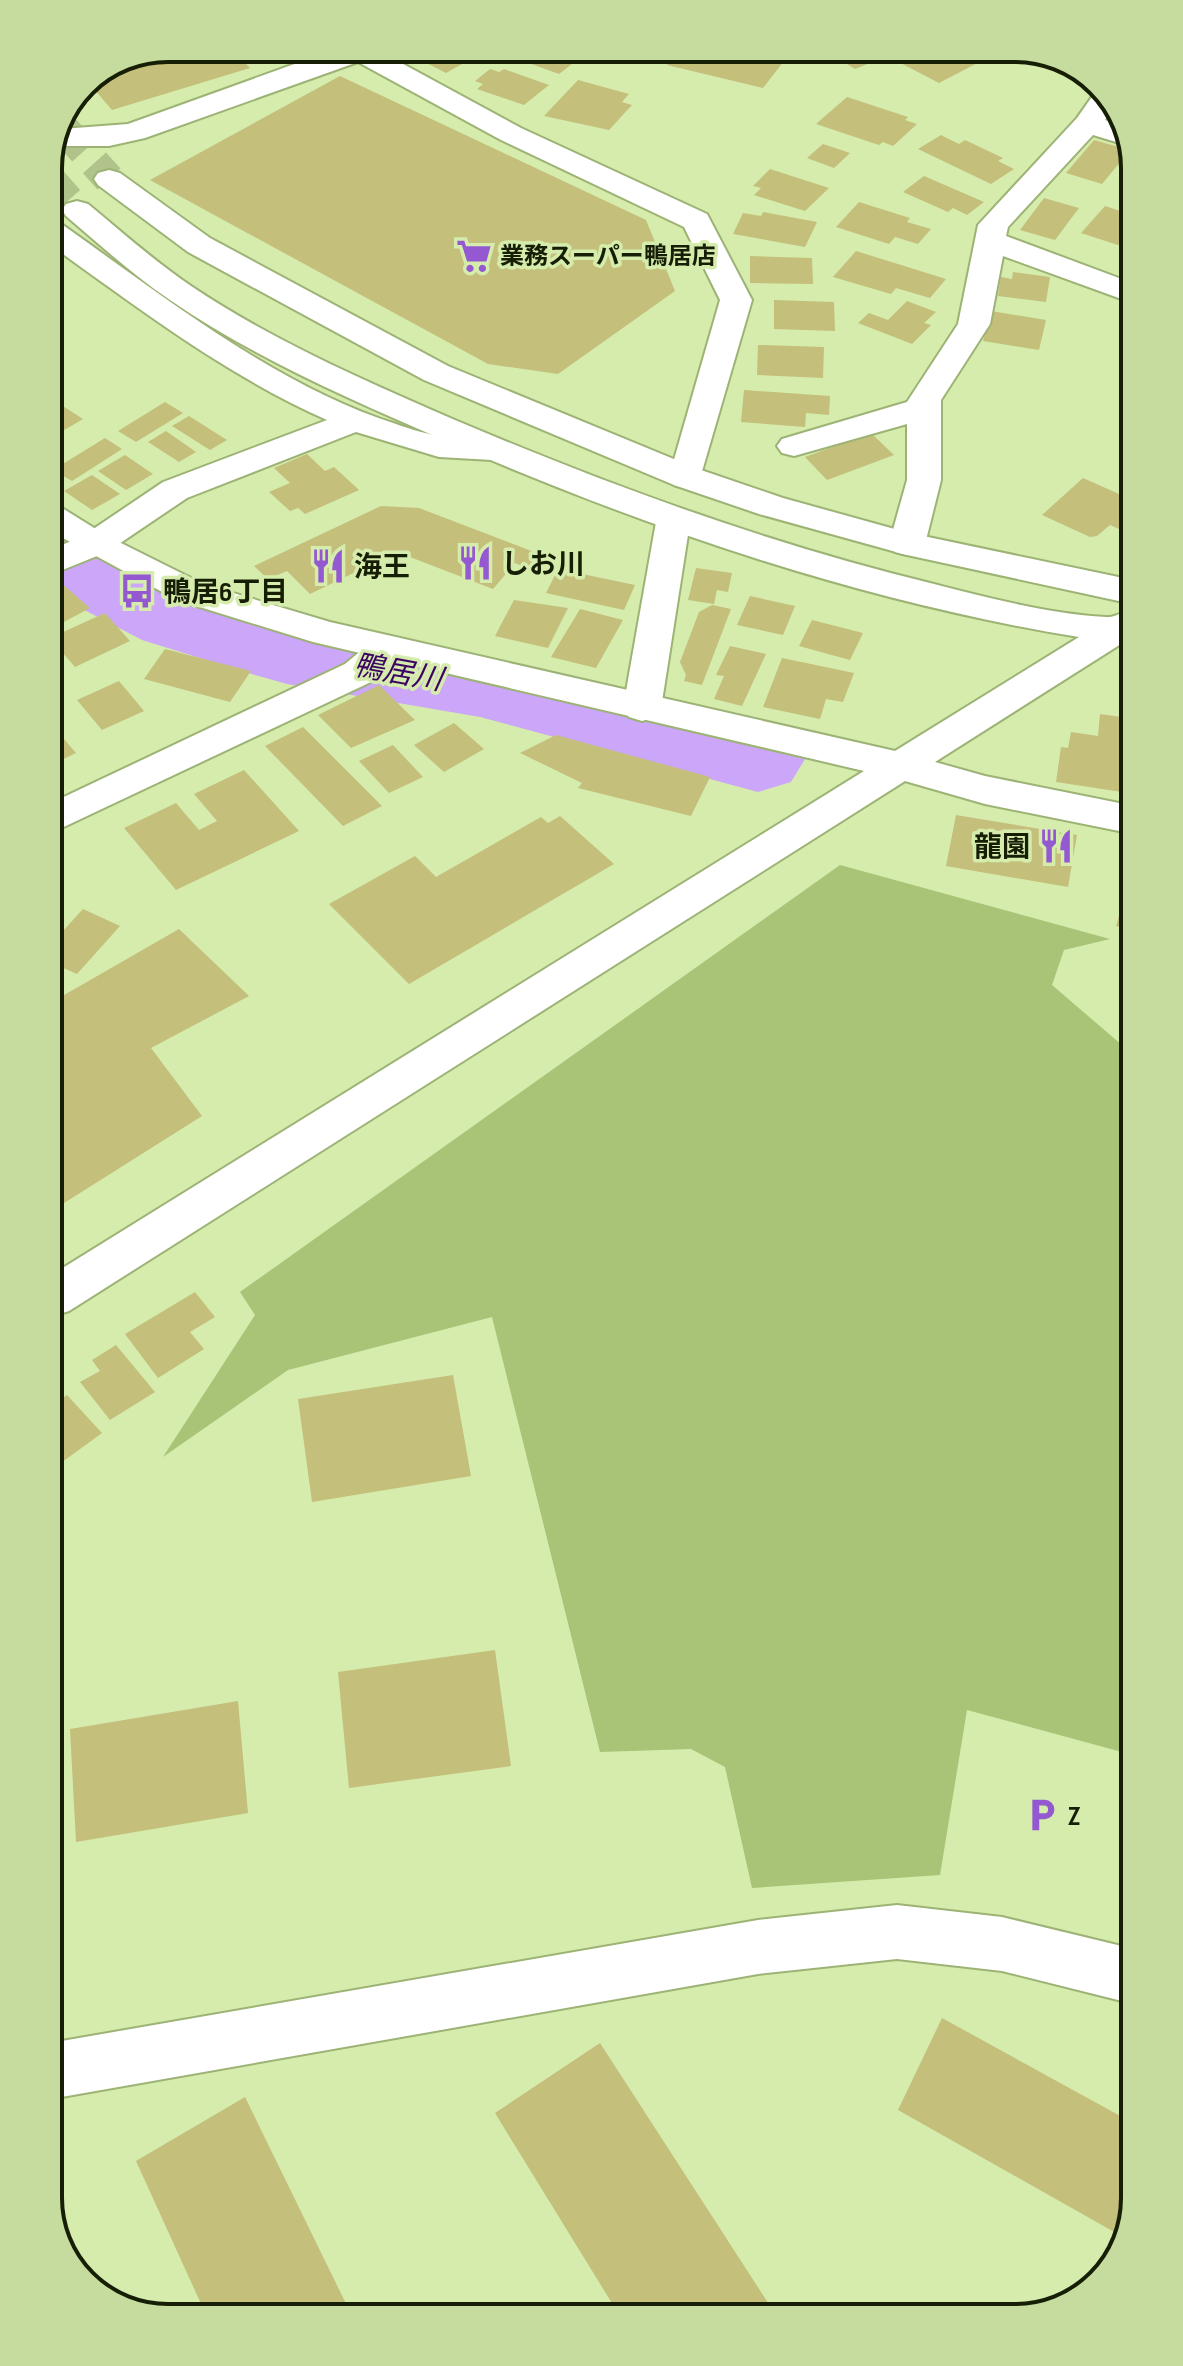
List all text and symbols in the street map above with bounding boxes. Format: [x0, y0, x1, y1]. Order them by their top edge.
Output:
supermarket icon: 業務スーパー鴨居店 [455, 237, 493, 275]
place label: 業務スーパー鴨居店 [500, 242, 716, 271]
restaurant icon: しお川 [456, 544, 494, 582]
restaurant icon: 海王 [309, 547, 347, 585]
place label: しお川 [501, 548, 585, 581]
place label: 海王 [354, 551, 410, 584]
bus stop icon: 鴨居6丁目 [118, 572, 156, 610]
place label: 鴨居6丁目 [163, 576, 288, 609]
water label: 鴨居川 [350, 647, 448, 699]
restaurant icon: 龍園 [1037, 827, 1075, 865]
place label: 龍園 [974, 831, 1030, 864]
parking icon: Z [1023, 1796, 1061, 1834]
place label: Z [1068, 1800, 1080, 1833]

